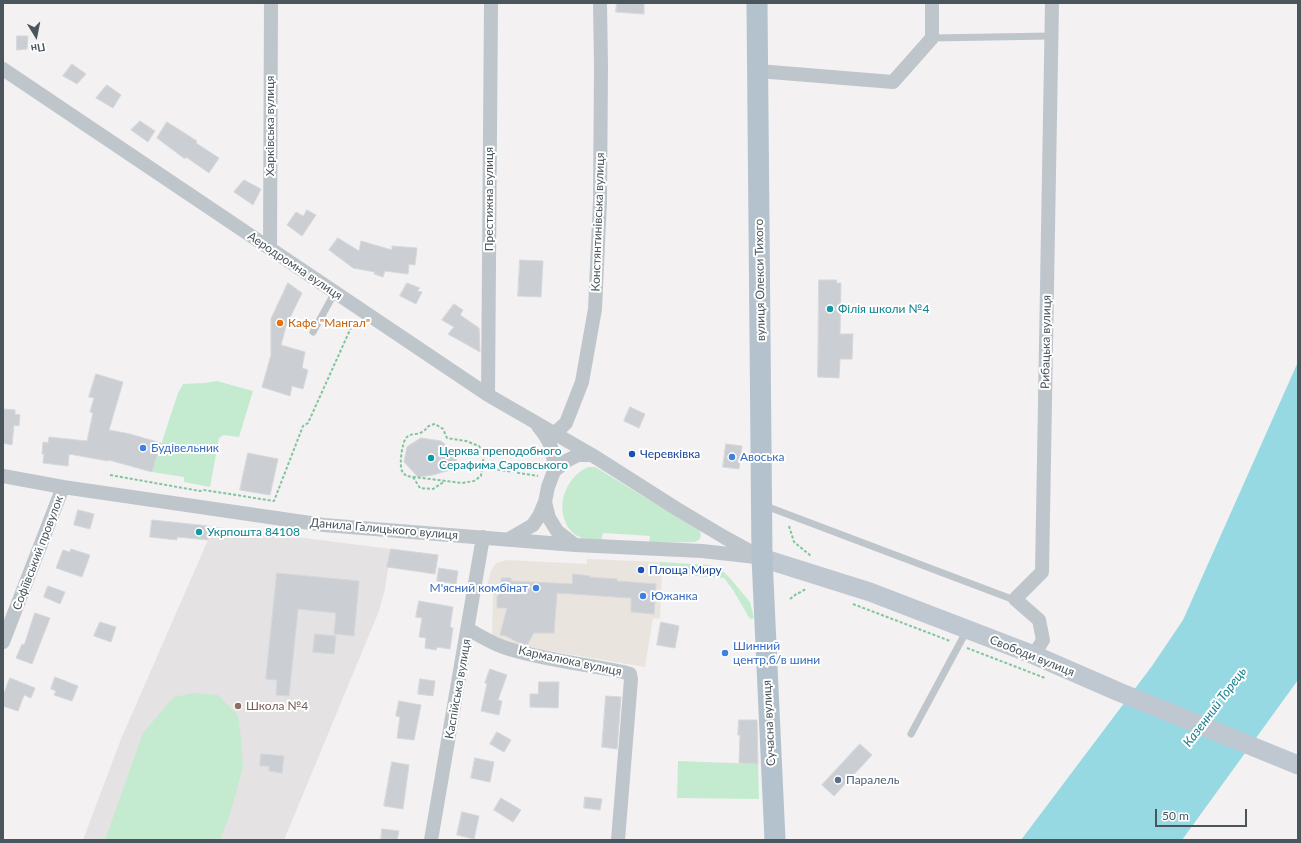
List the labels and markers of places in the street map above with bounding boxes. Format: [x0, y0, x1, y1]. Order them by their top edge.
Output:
place label: Філія школи №4 [838, 302, 929, 316]
marker: Філія школи №4 [825, 304, 835, 314]
place label: Кафе "Мангал" [288, 316, 370, 330]
marker: Кафе "Мангал" [275, 318, 285, 328]
place label: Будівельник [151, 441, 219, 455]
marker: Будівельник [138, 443, 148, 453]
place label: Церква преподобного Серафима Саровського [439, 444, 568, 472]
place label: Черевківка [640, 447, 700, 461]
marker: Черевківка [627, 449, 637, 459]
place label: Авоська [740, 450, 784, 464]
marker: Авоська [727, 452, 737, 462]
marker: Церква преподобного Серафима Саровського [426, 453, 436, 463]
place label: Укрпошта 84108 [207, 525, 300, 539]
marker: Укрпошта 84108 [194, 527, 204, 537]
place label: Площа Миру [649, 563, 722, 577]
marker: Площа Миру [636, 565, 646, 575]
place label: М'ясний комбінат [429, 581, 528, 595]
marker: М'ясний комбінат [531, 583, 541, 593]
place label: Южанка [651, 589, 698, 603]
marker: Южанка [638, 591, 648, 601]
place label: Шинний центр,б/в шини [733, 639, 820, 667]
marker: Шинний центр,б/в шини [720, 648, 730, 658]
place label: Школа №4 [246, 699, 308, 713]
marker: Школа №4 [233, 701, 243, 711]
place label: Паралель [846, 773, 899, 787]
marker: Паралель [833, 775, 843, 785]

